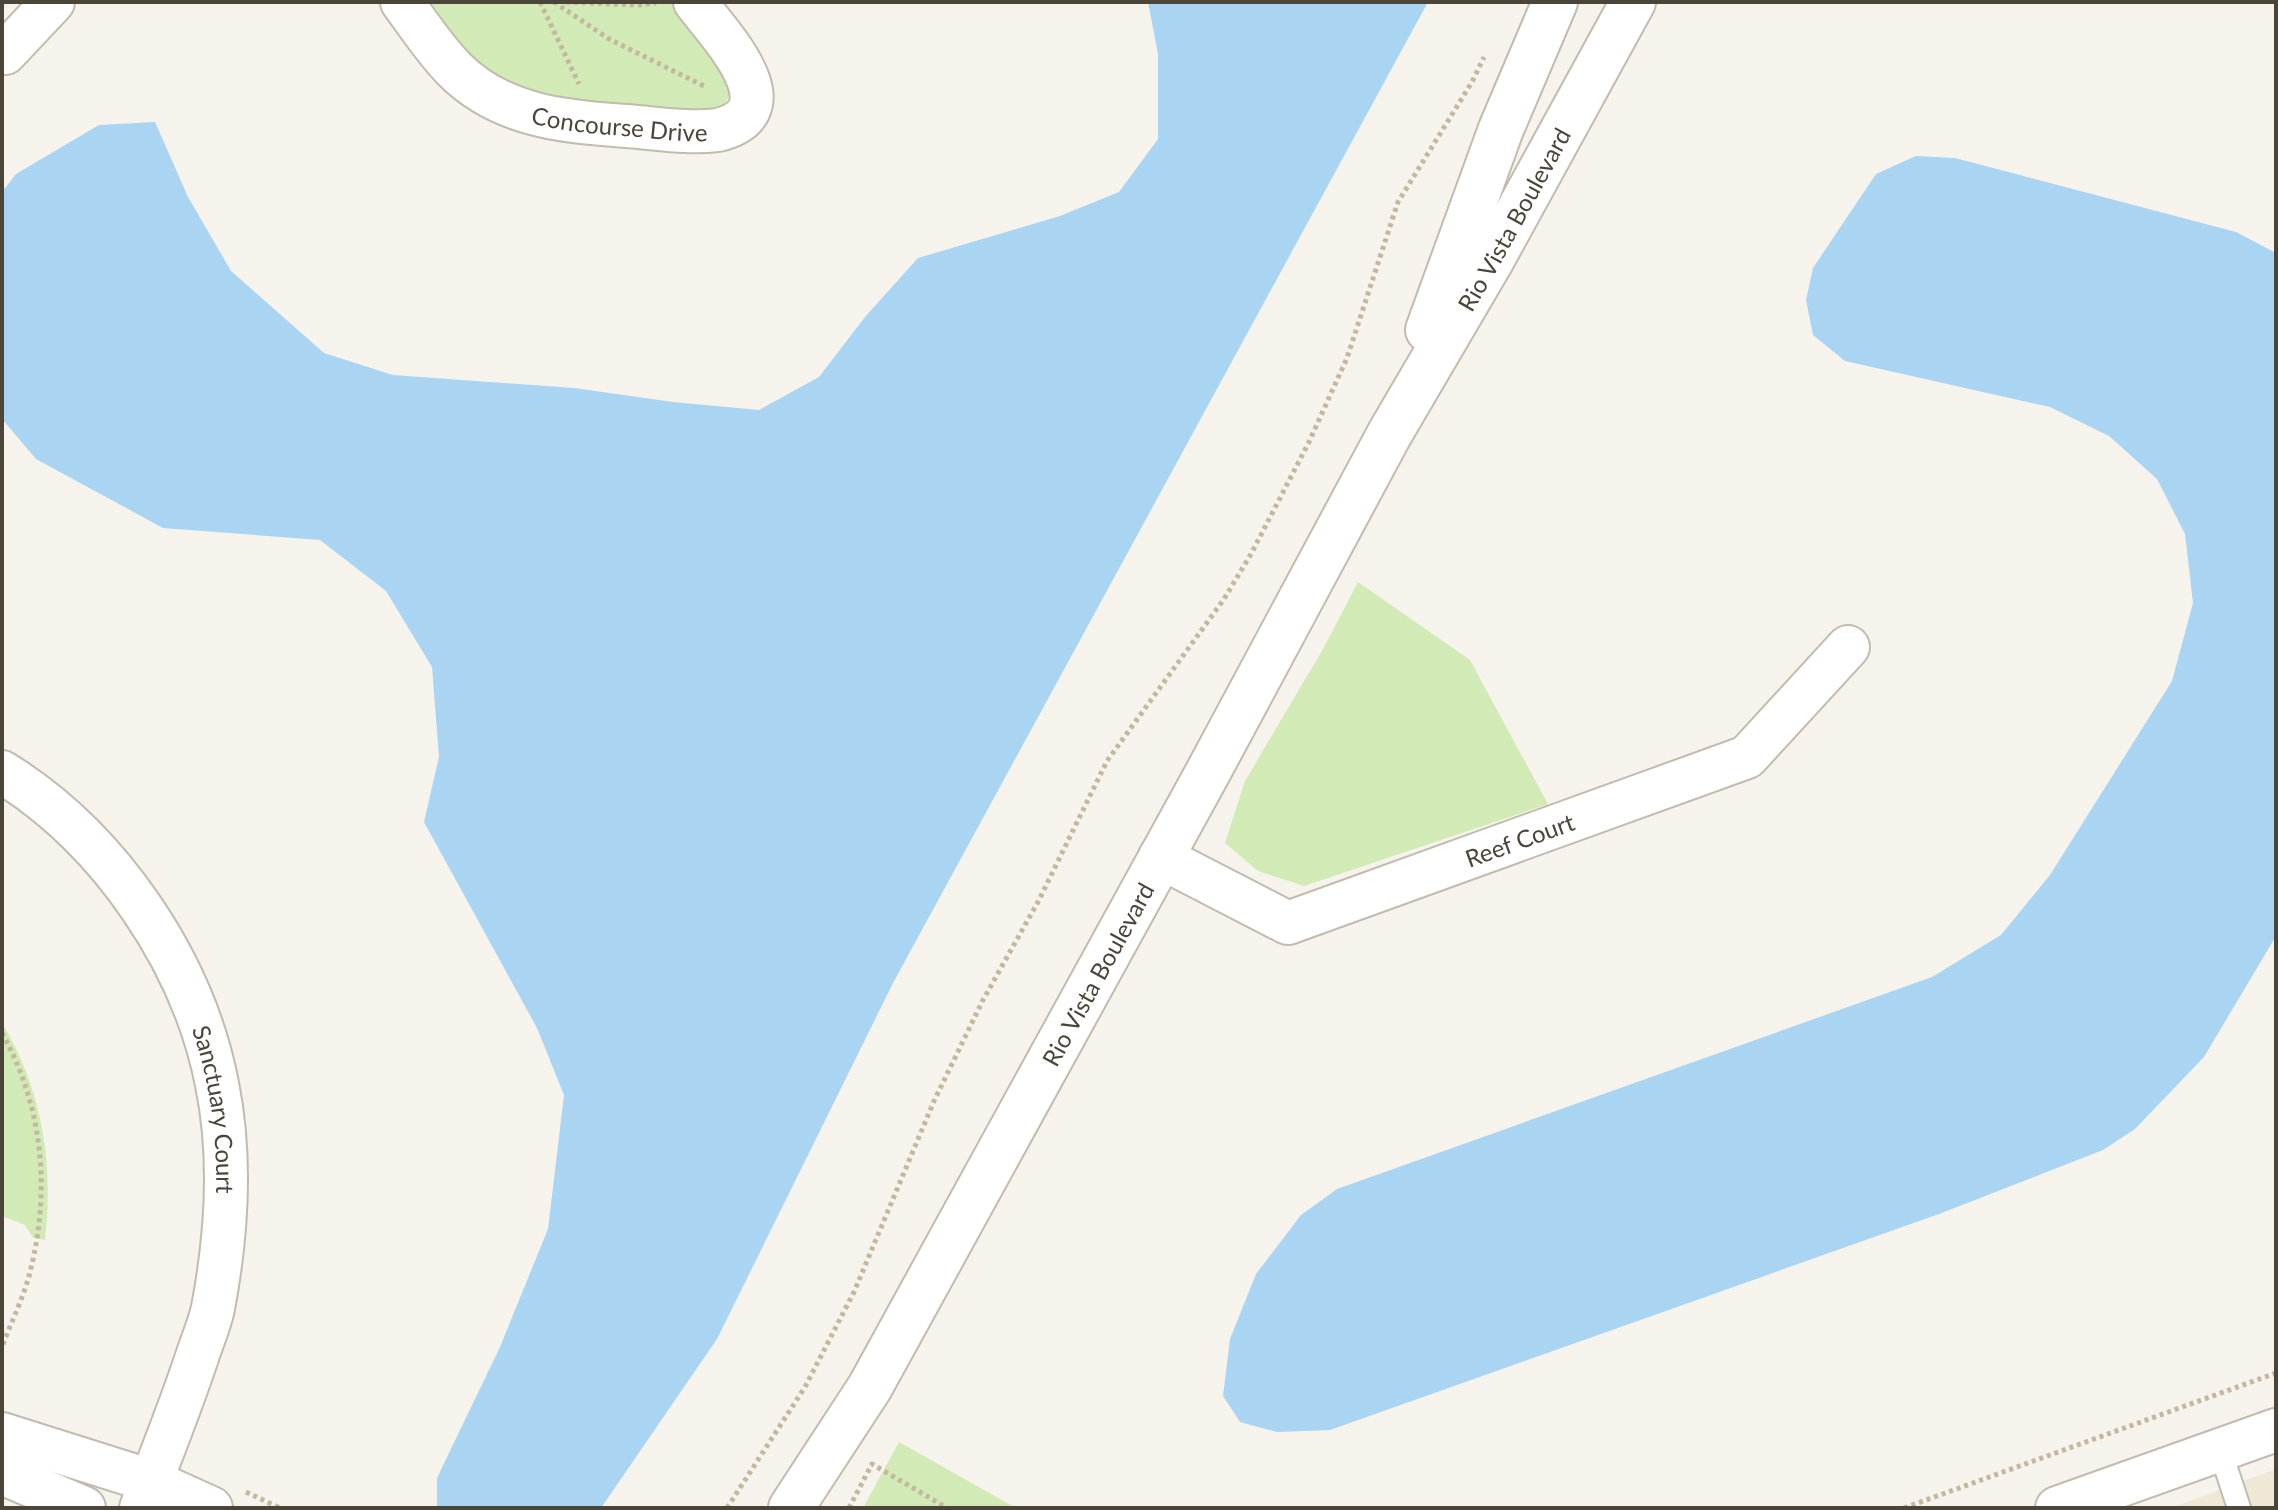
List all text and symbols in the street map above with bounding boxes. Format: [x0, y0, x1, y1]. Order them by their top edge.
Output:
street label: Concourse Drive [529, 99, 708, 146]
street label: Rio Vista Boulevard [1451, 123, 1576, 316]
street label: Reef Court [1461, 806, 1578, 872]
street label: Rio Vista Boulevard [1035, 877, 1159, 1071]
street label: Sanctuary Court [188, 1021, 241, 1194]

